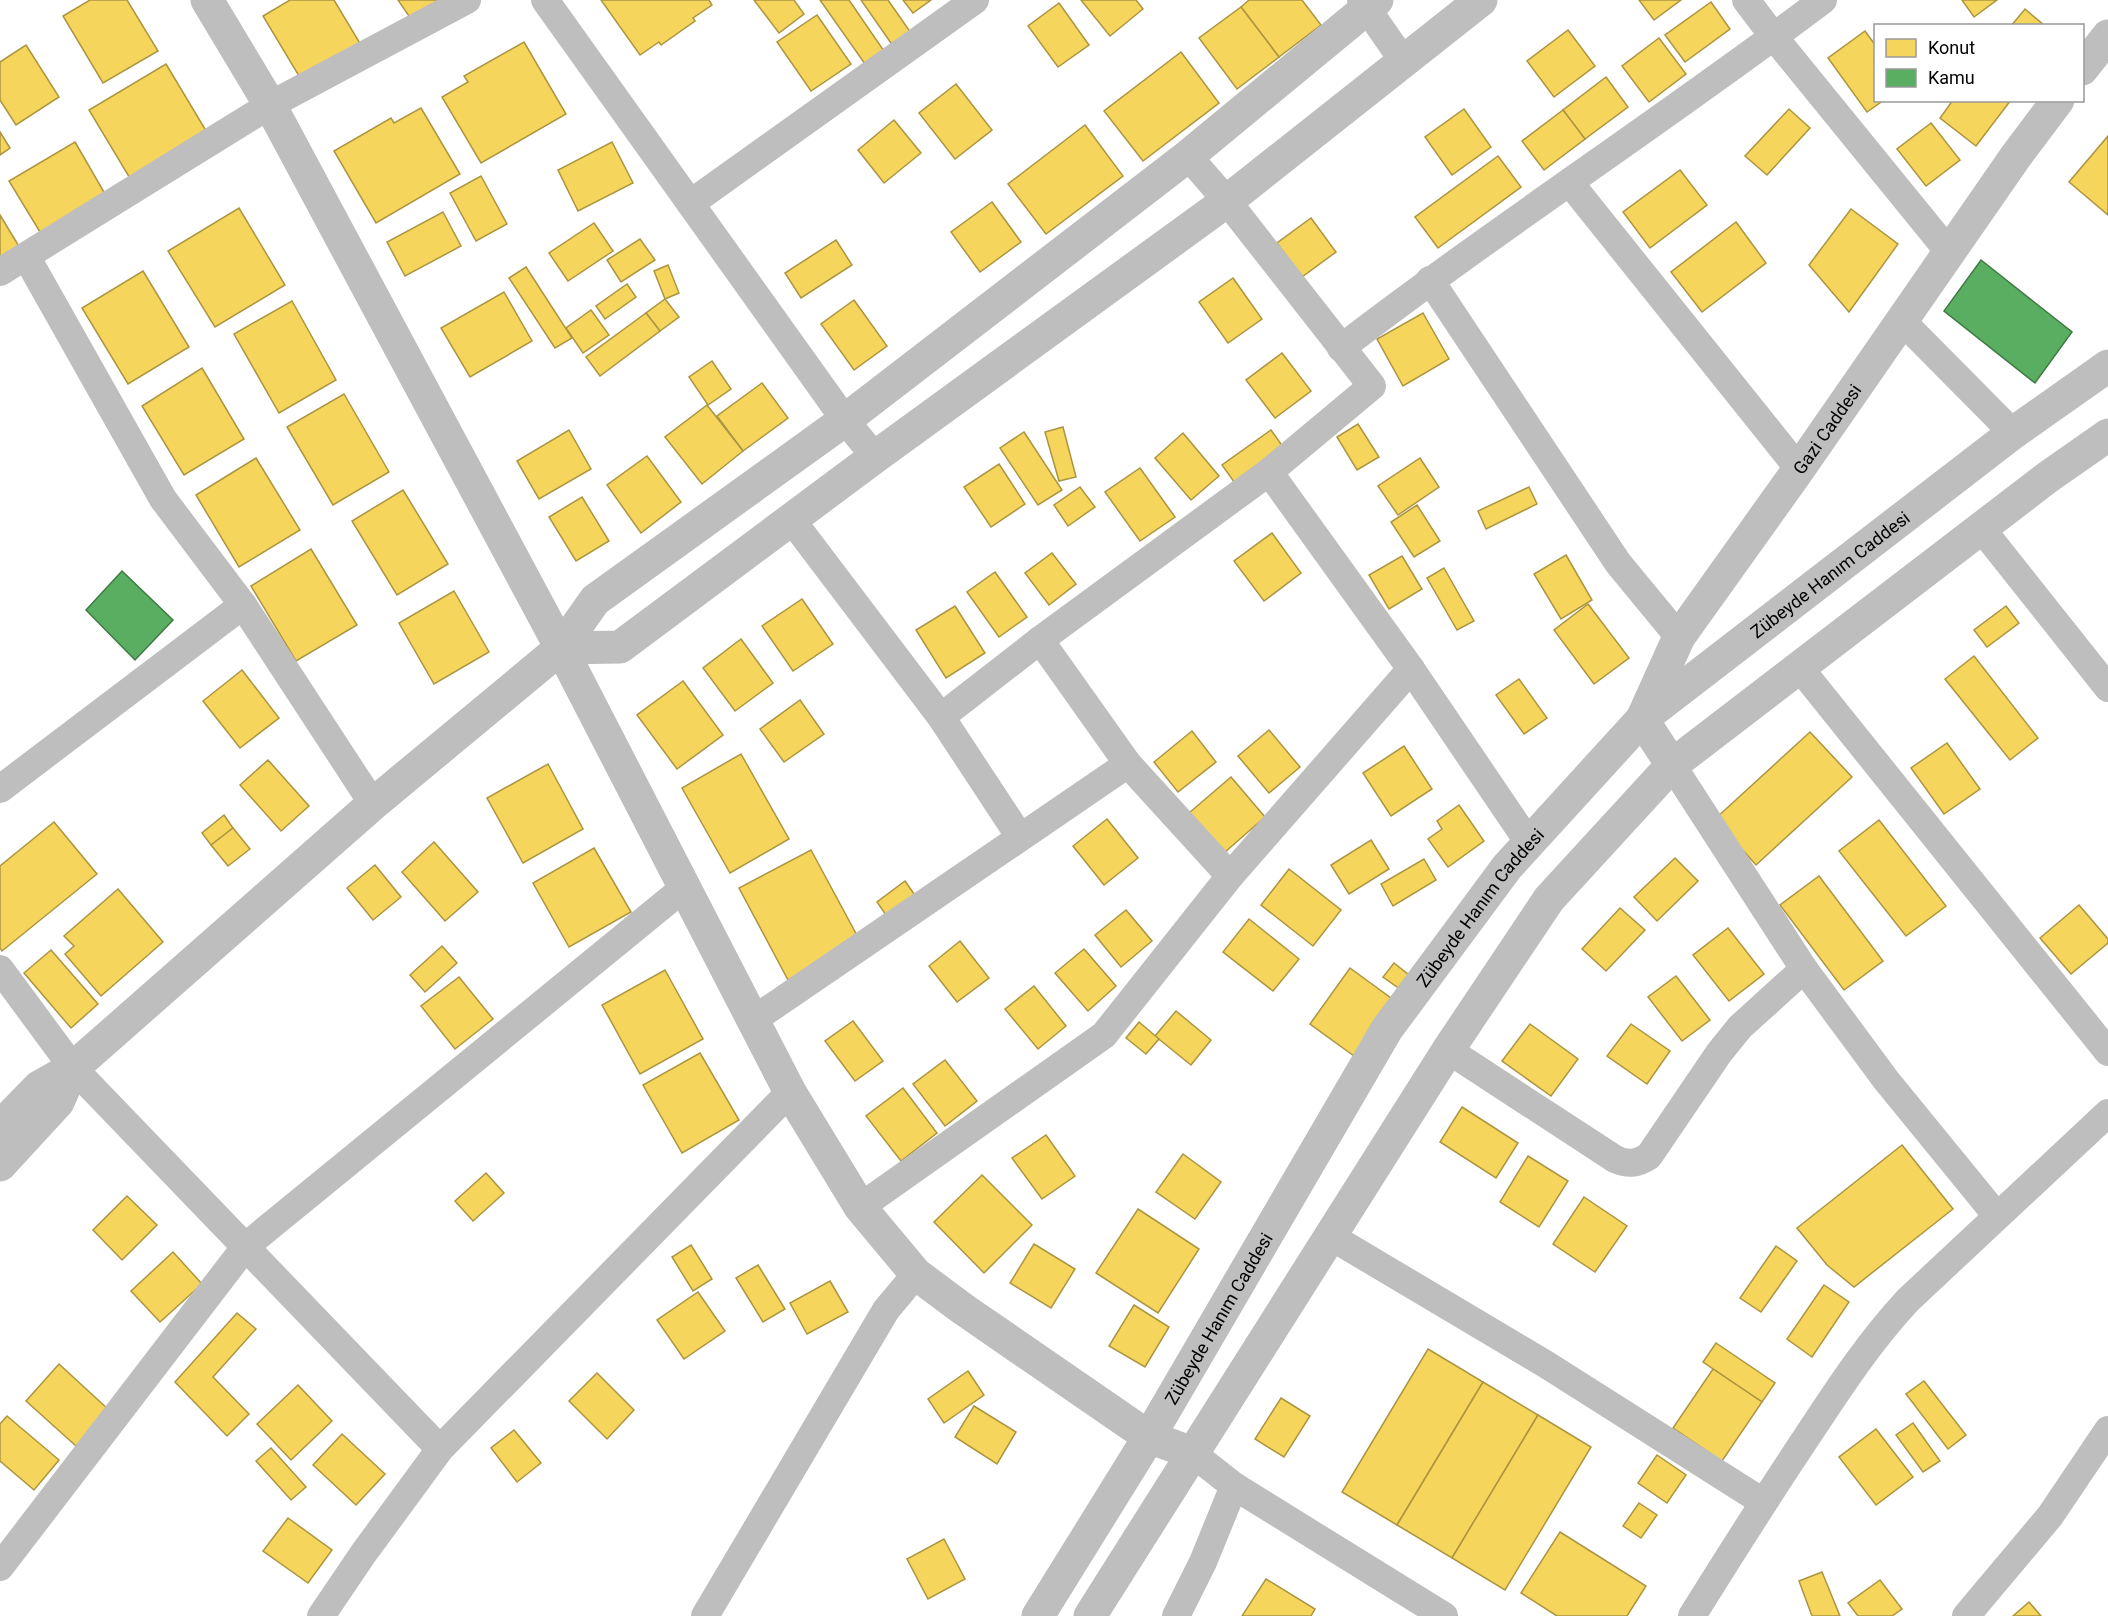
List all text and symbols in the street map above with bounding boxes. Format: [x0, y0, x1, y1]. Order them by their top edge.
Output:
legend [1874, 24, 2084, 102]
text: Konut [1928, 37, 1975, 58]
text: Kamu [1928, 67, 1975, 88]
street label: Gazi Caddesi [1788, 380, 1865, 478]
street label: Zübeyde Hanım Caddesi [1746, 506, 1913, 642]
street label: Zübeyde Hanım Caddesi [1412, 824, 1548, 991]
street label: Zübeyde Hanım Caddesi [1160, 1229, 1276, 1408]

